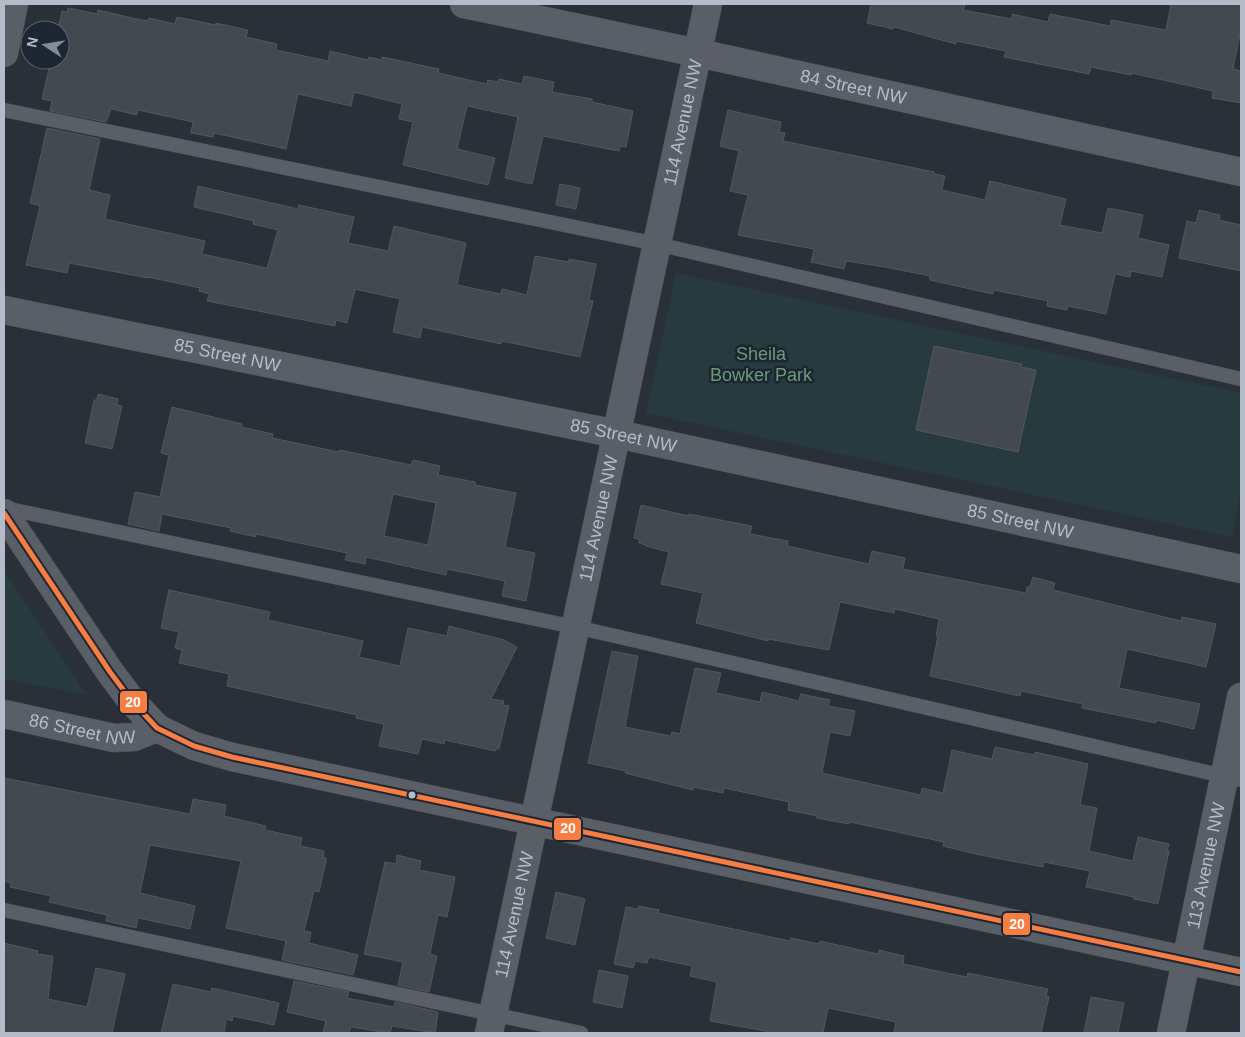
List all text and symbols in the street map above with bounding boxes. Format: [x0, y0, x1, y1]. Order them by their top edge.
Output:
north arrow [20, 20, 70, 70]
text: N [23, 36, 41, 49]
street label: 114 Avenue NW [660, 57, 706, 187]
street label: 84 Street NW [798, 66, 908, 108]
street label: 85 Street NW [172, 335, 282, 376]
park label: Sheila Bowker Park [710, 344, 813, 385]
street label: 85 Street NW [568, 415, 678, 457]
street label: 114 Avenue NW [575, 454, 622, 583]
street label: 85 Street NW [965, 500, 1075, 542]
line badge: 20 [119, 690, 148, 714]
text: 20 [125, 694, 141, 710]
street label: 86 Street NW [27, 710, 136, 749]
unlabelled marker [407, 790, 417, 800]
street label: 113 Avenue NW [1183, 801, 1229, 931]
line badge: 20 [553, 817, 582, 841]
text: 20 [560, 820, 576, 836]
street label: 114 Avenue NW [491, 850, 537, 980]
line badge: 20 [1002, 912, 1031, 936]
text: 20 [1009, 916, 1025, 932]

